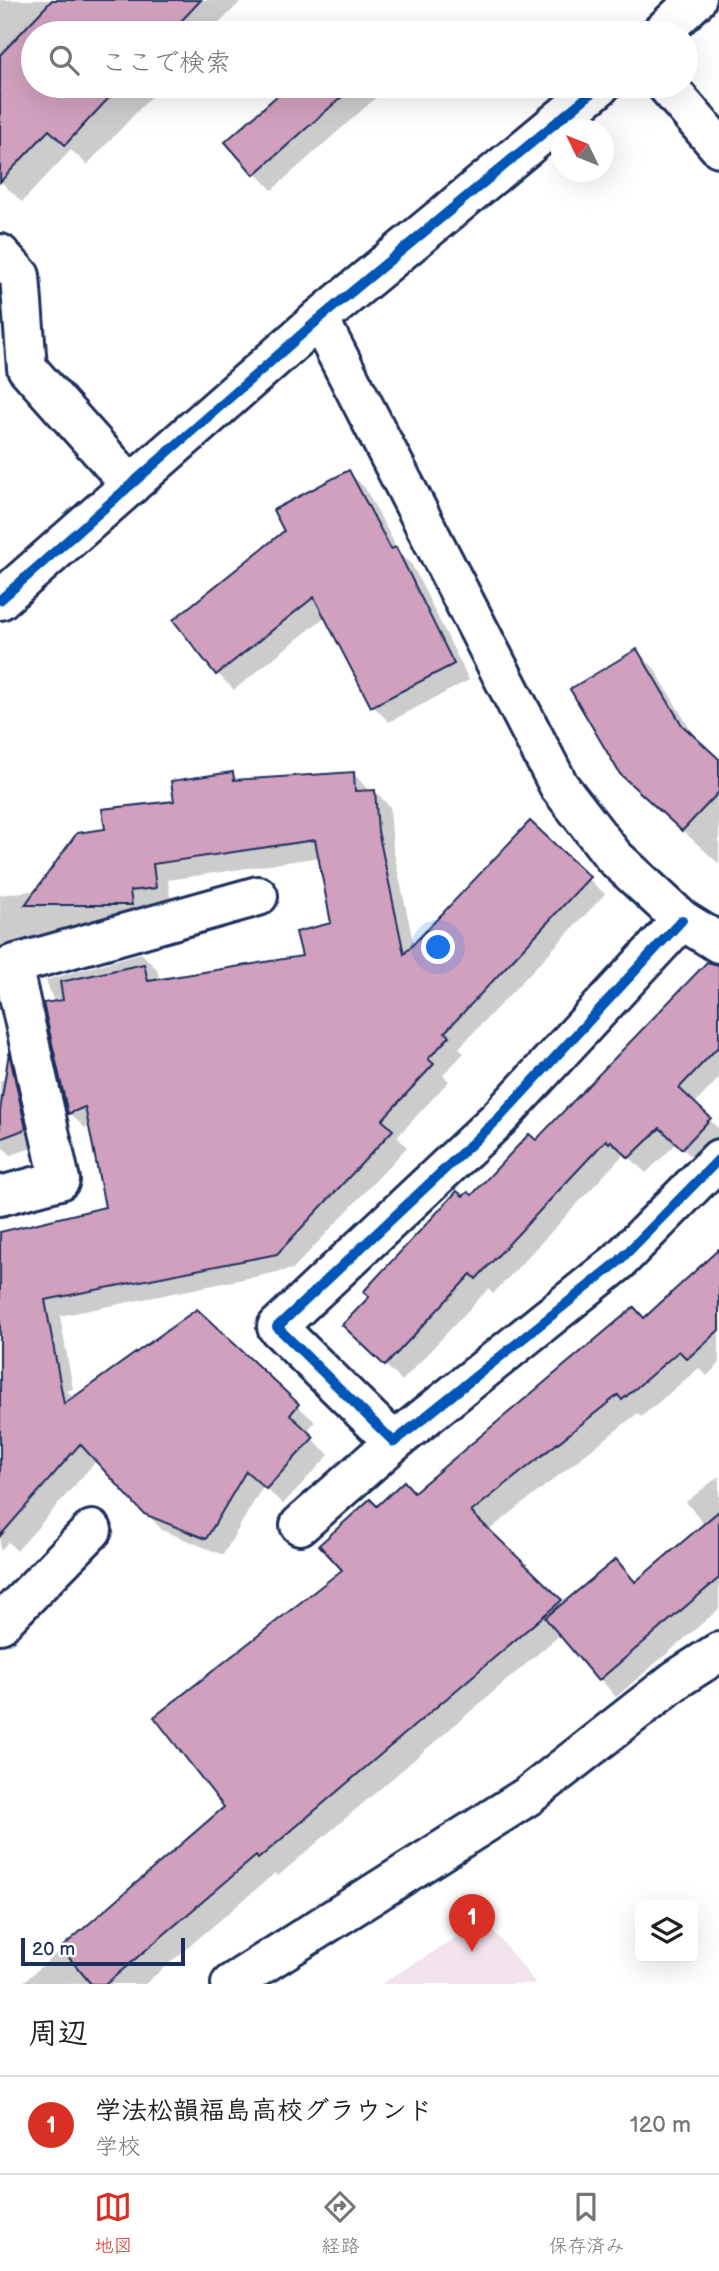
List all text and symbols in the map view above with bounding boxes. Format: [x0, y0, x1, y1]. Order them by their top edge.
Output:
search box [21, 21, 698, 98]
icon: search [45, 41, 83, 79]
text: ここで検索 [101, 48, 231, 79]
north arrow [551, 119, 614, 182]
your location [421, 930, 455, 964]
pin: 1 [449, 1894, 495, 1952]
map controls [635, 1900, 698, 1963]
button: layers [635, 1900, 698, 1963]
scale bar [21, 1935, 186, 1967]
text: 20 m [32, 1938, 75, 1961]
text: 周辺 [28, 2016, 88, 2052]
text: 学法松韻福島高校グラウンド [95, 2096, 433, 2127]
text: 1 [46, 2111, 56, 2139]
text: 120 m [630, 2111, 691, 2139]
text: 学校 [95, 2133, 141, 2161]
tab: 地図 [94, 2188, 133, 2258]
tab: 経路 [321, 2188, 360, 2258]
tab: 保存済み [548, 2188, 625, 2258]

